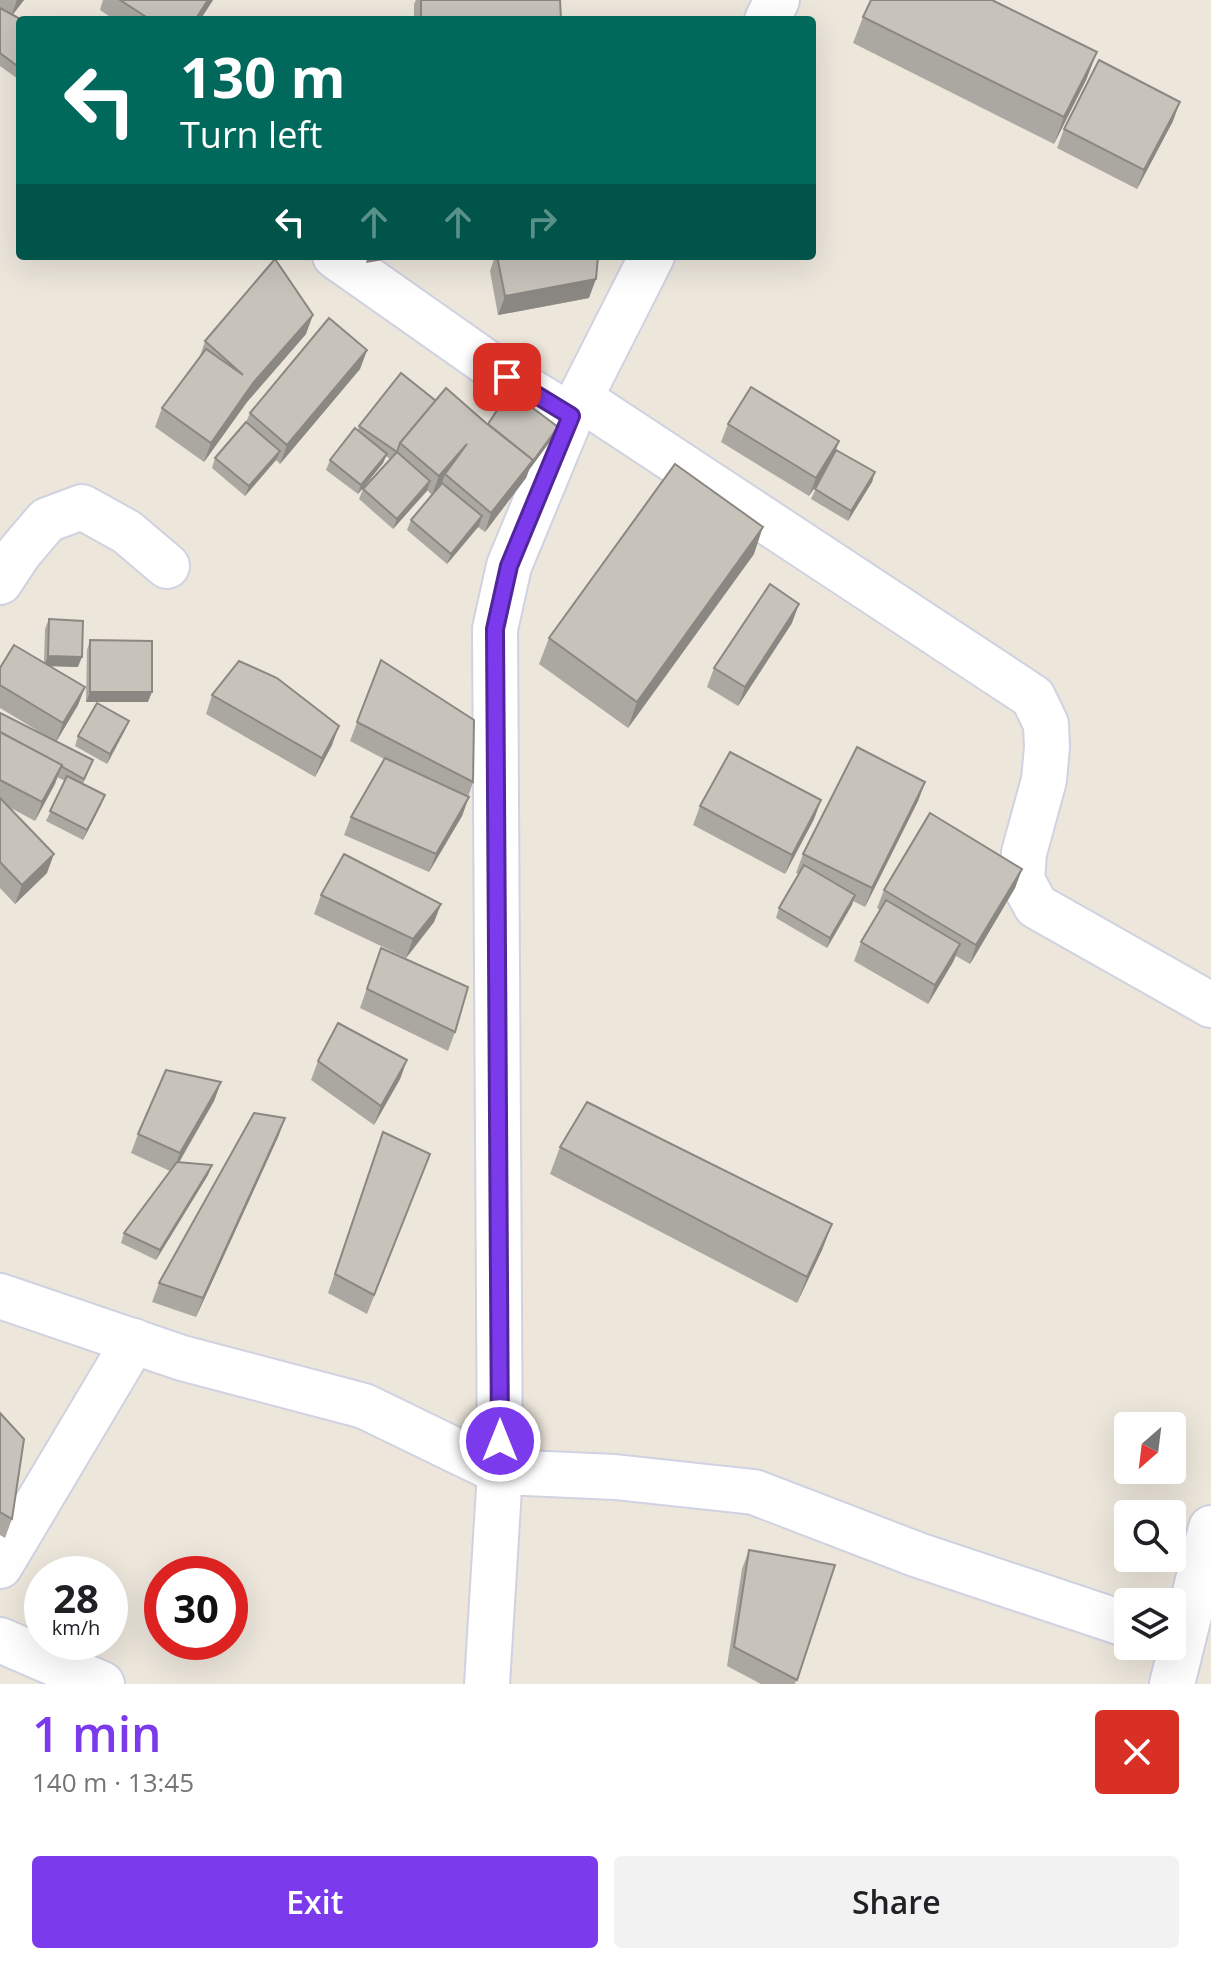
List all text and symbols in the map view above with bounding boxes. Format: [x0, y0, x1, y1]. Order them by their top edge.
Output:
text: 130 m [180, 38, 346, 114]
icon: left [48, 48, 152, 152]
text: Turn left [180, 110, 322, 159]
icon: left [268, 200, 312, 244]
icon: ahead [352, 200, 396, 244]
icon: ahead [436, 200, 480, 244]
icon: right [520, 200, 564, 244]
pin [473, 343, 541, 411]
icon: arrive [485, 355, 529, 399]
position arrow [458, 1399, 542, 1483]
north arrow [1114, 1412, 1186, 1484]
map controls [1114, 1412, 1186, 1660]
button: search [1114, 1500, 1186, 1572]
speed limit sign: 30 [144, 1556, 248, 1660]
text: 28 [53, 1570, 99, 1625]
button: layers [1114, 1588, 1186, 1660]
text: km/h [52, 1614, 100, 1641]
text: 1 min [32, 1701, 162, 1766]
button: close [1095, 1710, 1179, 1794]
text: 140 m · 13:45 [32, 1764, 194, 1800]
button: Exit [32, 1856, 598, 1948]
button: Share [614, 1856, 1179, 1948]

